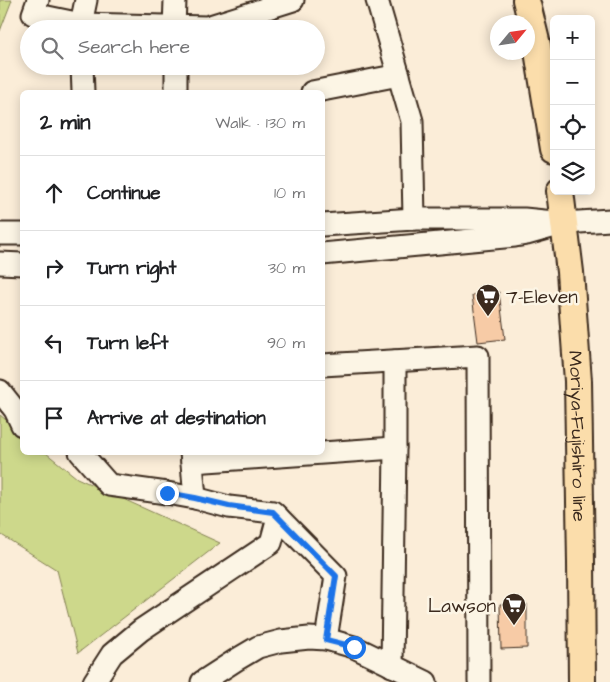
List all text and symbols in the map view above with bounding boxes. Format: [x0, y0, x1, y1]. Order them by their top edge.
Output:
north arrow [490, 15, 535, 60]
map controls [550, 15, 595, 195]
button: + [550, 15, 595, 60]
search box [20, 20, 325, 75]
icon: search [38, 34, 66, 62]
text: Search here [78, 34, 190, 61]
button: − [550, 60, 595, 105]
button: locate [550, 105, 595, 150]
text: 2 min [40, 108, 90, 137]
text: Walk · 130 m [215, 112, 305, 134]
button: layers [550, 150, 595, 195]
icon: ahead [40, 179, 68, 207]
text: Continue [87, 180, 161, 207]
text: 10 m [274, 182, 305, 204]
icon: right [40, 254, 68, 282]
text: Turn right [87, 255, 176, 282]
text: 30 m [268, 257, 305, 279]
supermarket icon: 7-Eleven [475, 283, 501, 317]
place label: 7-Eleven [506, 284, 578, 311]
icon: left [40, 329, 68, 357]
text: Turn left [87, 330, 168, 357]
text: 90 m [267, 332, 305, 354]
street label: Moriya-Fujishiro line [561, 350, 592, 522]
icon: arrive [40, 404, 68, 432]
text: Arrive at destination [87, 405, 266, 432]
route end [156, 482, 179, 505]
supermarket icon: Lawson [501, 592, 527, 626]
place label: Lawson [428, 593, 496, 620]
route start [343, 636, 366, 659]

